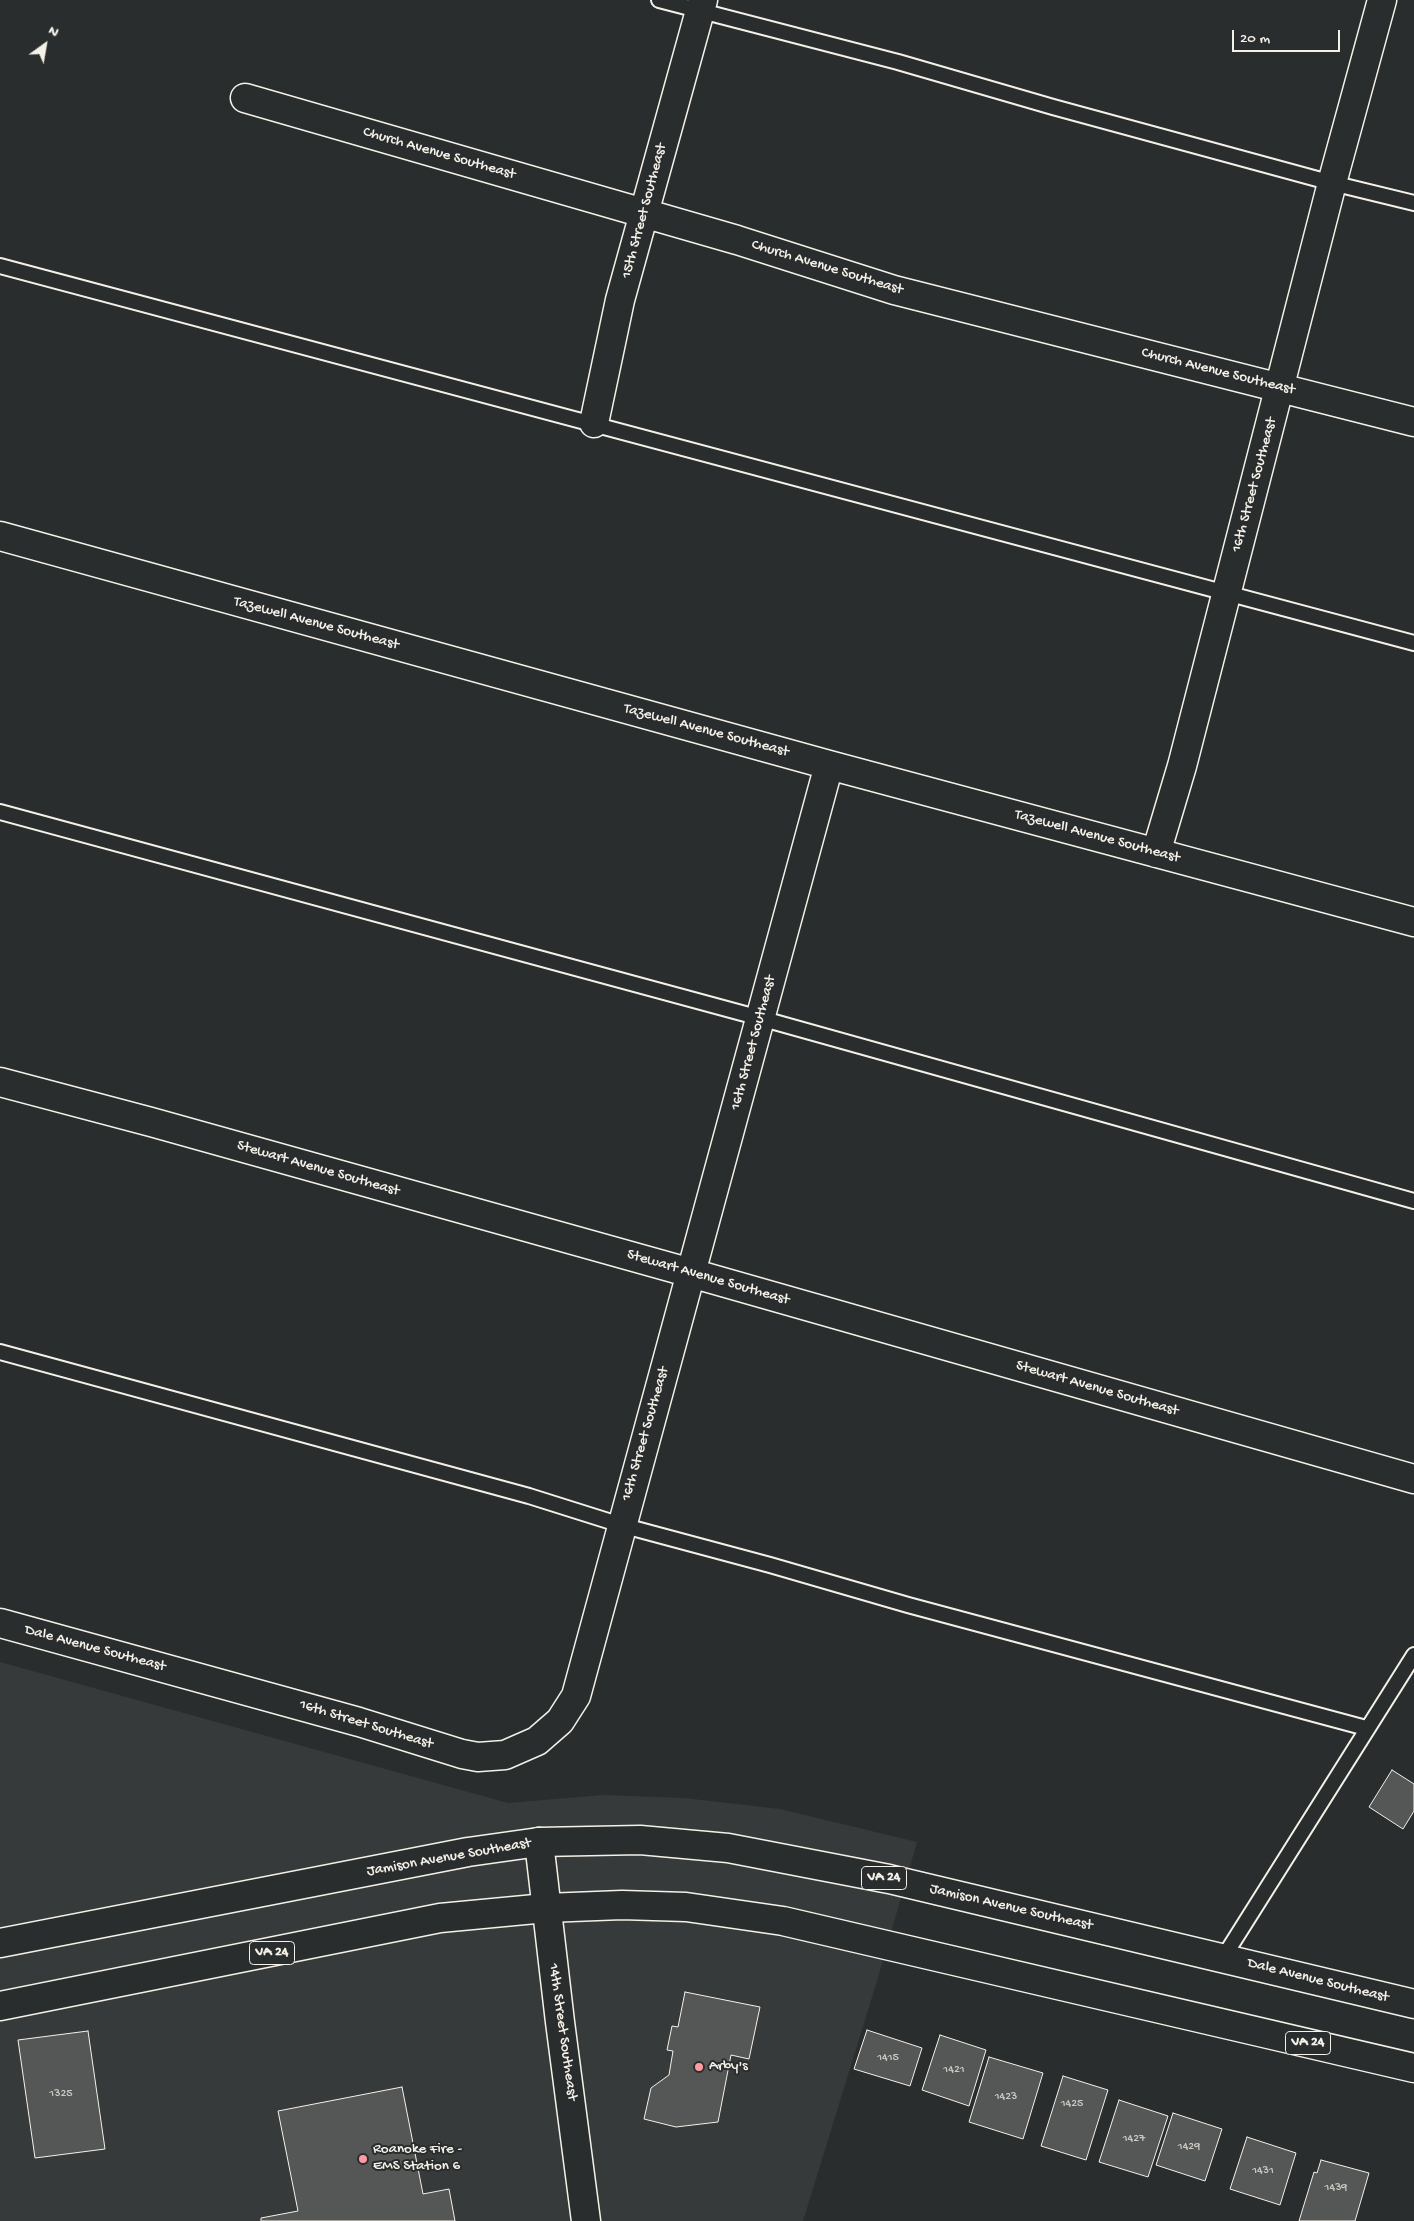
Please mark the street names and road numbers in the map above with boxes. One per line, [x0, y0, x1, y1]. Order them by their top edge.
street label: Church Avenue Southeast [361, 124, 517, 184]
street label: 15th Street Southeast [618, 142, 672, 280]
street label: Church Avenue Southeast [749, 236, 905, 300]
street label: Church Avenue Southeast [1139, 344, 1297, 400]
street label: 16th Street Southeast [1228, 416, 1282, 554]
street label: Tazewell Avenue Southeast [231, 593, 401, 655]
street label: Tazewell Avenue Southeast [621, 700, 791, 762]
street label: Tazewell Avenue Southeast [1012, 806, 1182, 868]
street label: 16th Street Southeast [727, 974, 781, 1112]
street label: Stewart Avenue Southeast [235, 1137, 401, 1201]
street label: Stewart Avenue Southeast [625, 1246, 791, 1310]
street label: Stewart Avenue Southeast [1014, 1357, 1180, 1421]
street label: 16th Street Southeast [618, 1365, 674, 1503]
street label: Dale Avenue Southeast [23, 1622, 167, 1676]
street label: 16th Street Southeast [297, 1696, 435, 1754]
street label: Jamison Avenue Southeast [365, 1835, 533, 1881]
road number: VA 24 [862, 1866, 906, 1890]
street label: Jamison Avenue Southeast [928, 1881, 1094, 1935]
road number: VA 24 [250, 1942, 294, 1965]
street label: Dale Avenue Southeast [1245, 1955, 1391, 2007]
street label: 14th Street Southeast [543, 1962, 581, 2102]
road number: VA 24 [1286, 2032, 1330, 2054]

